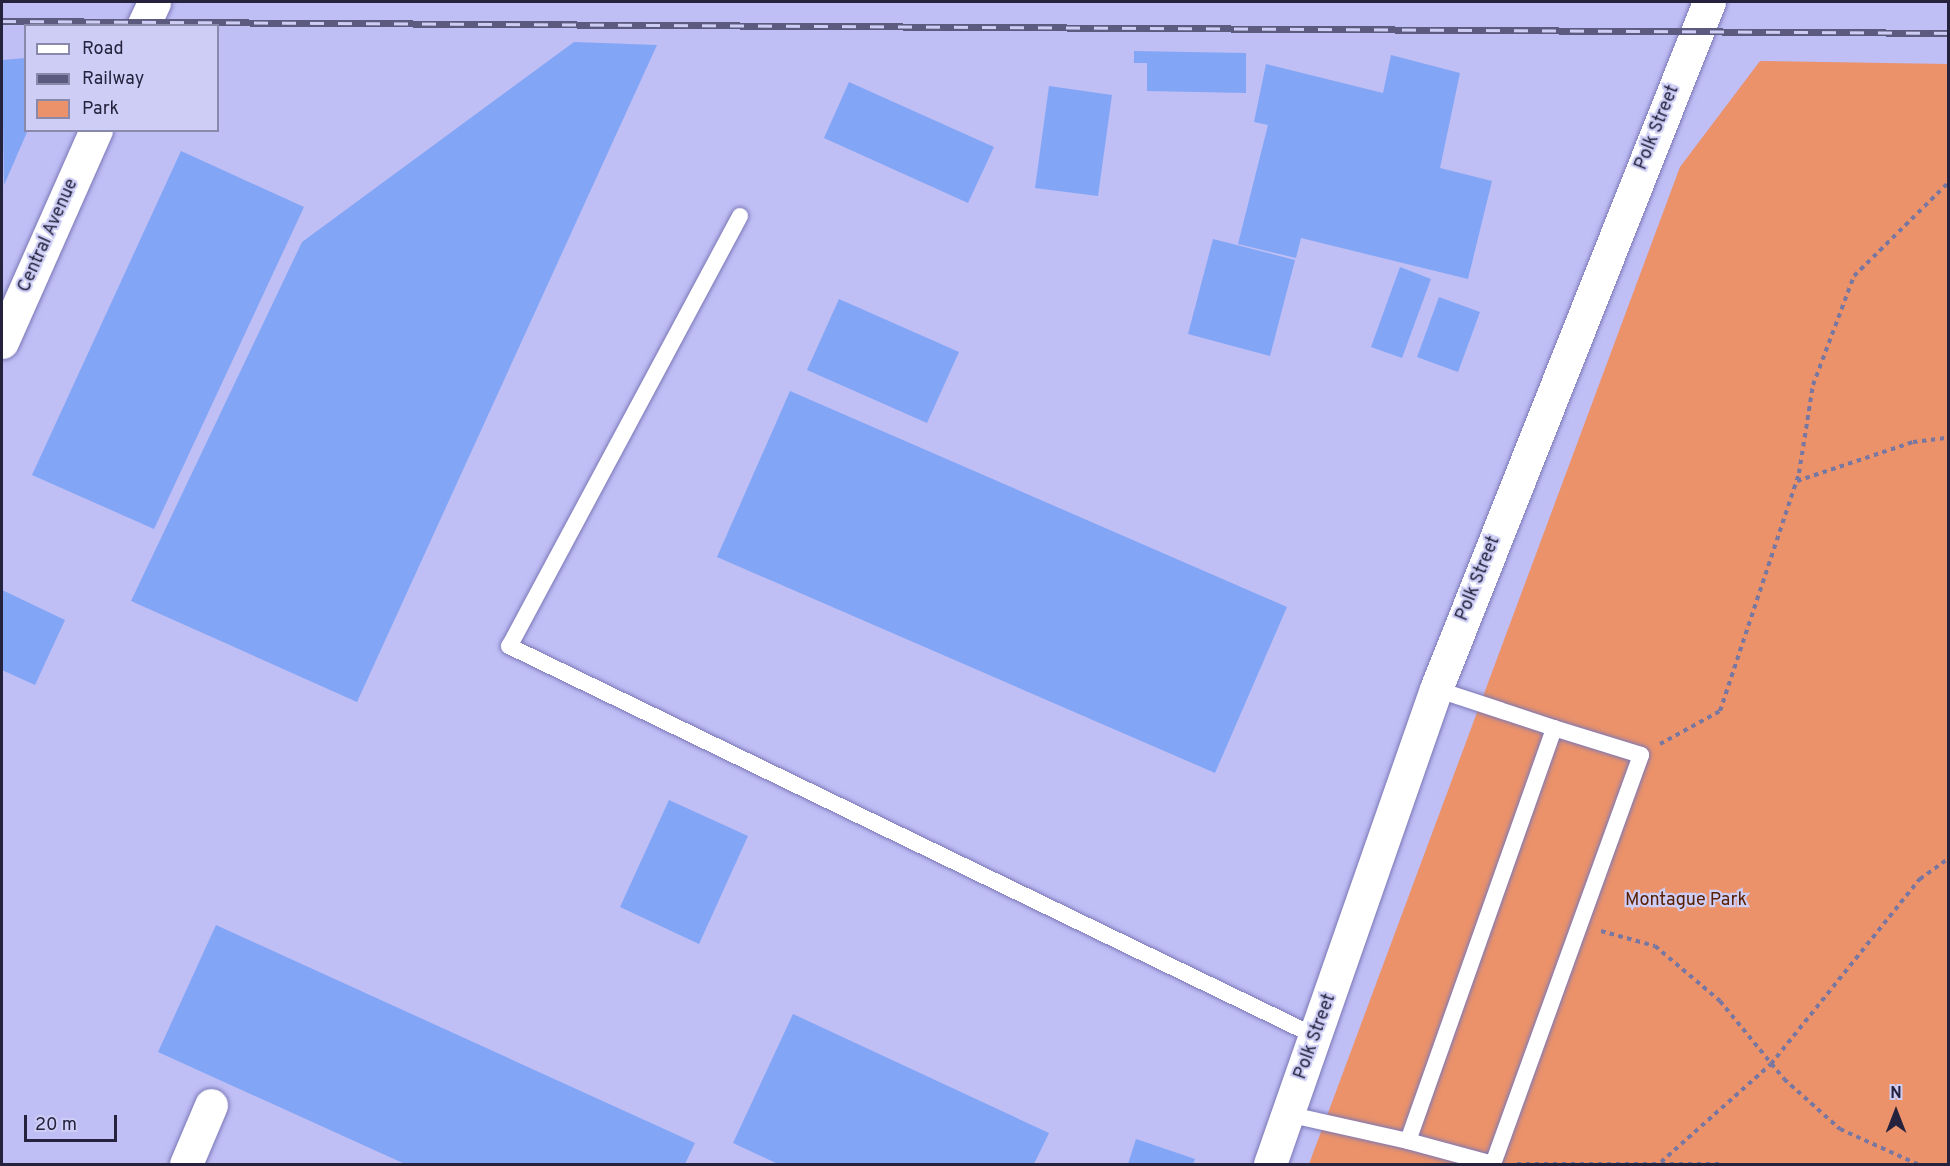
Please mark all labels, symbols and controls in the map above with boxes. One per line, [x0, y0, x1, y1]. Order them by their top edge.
legend [24, 24, 219, 132]
text: Road [82, 38, 124, 61]
text: Railway [82, 68, 144, 91]
street label: Polk Street [1631, 82, 1685, 174]
text: Park [82, 98, 119, 121]
street label: Central Avenue [14, 176, 84, 296]
street label: Polk Street [1452, 533, 1506, 625]
park label: Montague Park [1625, 890, 1747, 912]
street label: Polk Street [1291, 991, 1341, 1083]
north arrow [1866, 1082, 1926, 1142]
text: N [1890, 1084, 1902, 1104]
scale bar [27, 1103, 120, 1141]
text: 20 m [35, 1114, 77, 1137]

